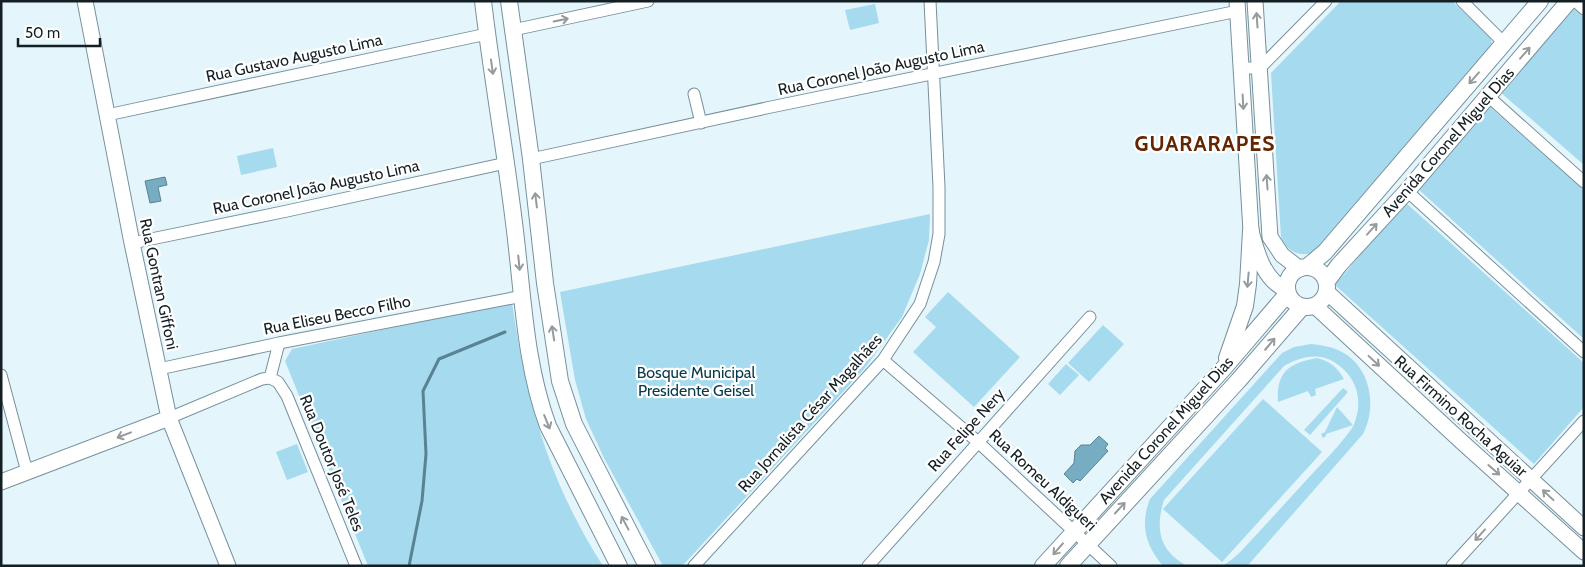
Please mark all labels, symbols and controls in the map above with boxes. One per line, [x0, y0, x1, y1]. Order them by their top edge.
one-way arrow [1252, 12, 1261, 28]
scale bar [18, 15, 100, 47]
one-way arrow [552, 15, 568, 24]
text: 50 m [25, 24, 60, 42]
street label: Rua Gustavo Augusto Lima [204, 30, 384, 86]
street label: Rua Coronel João Augusto Lima [776, 37, 986, 99]
one-way arrow [1519, 47, 1530, 60]
one-way arrow [487, 59, 497, 75]
street label: Avenida Coronel Miguel Dias [1378, 63, 1518, 221]
one-way arrow [1468, 71, 1480, 84]
one-way arrow [1239, 94, 1248, 110]
district label: GUARARAPES [1135, 131, 1275, 156]
street label: Rua Coronel João Augusto Lima [211, 156, 421, 218]
one-way arrow [1263, 174, 1272, 190]
one-way arrow [531, 192, 541, 208]
street label: Rua Gontran Giffoni [136, 217, 182, 351]
one-way arrow [1366, 222, 1378, 235]
one-way arrow [514, 254, 524, 270]
one-way arrow [1244, 272, 1253, 288]
street label: Rua Eliseu Becco Filho [262, 291, 412, 339]
one-way arrow [548, 325, 558, 341]
street label: Rua Jornalista César Magalhães [734, 330, 886, 496]
one-way arrow [1264, 338, 1276, 351]
street label: Rua Firmino Rocha Aguiar [1391, 351, 1532, 481]
street label: Avenida Coronel Miguel Dias [1095, 352, 1237, 508]
one-way arrow [1368, 355, 1381, 367]
park label: Bosque Municipal Presidente Geisel [637, 363, 756, 400]
street label: Rua Felipe Nery [924, 385, 1008, 475]
street label: Rua Doutor José Teles [296, 392, 368, 534]
one-way arrow [542, 414, 552, 429]
street label: Rua Romeu Aldigueri [985, 425, 1101, 535]
one-way arrow [116, 431, 132, 440]
one-way arrow [1488, 465, 1501, 476]
one-way arrow [1541, 489, 1554, 501]
one-way arrow [1115, 502, 1126, 515]
one-way arrow [620, 515, 630, 530]
one-way arrow [1474, 528, 1486, 541]
one-way arrow [1052, 542, 1064, 555]

